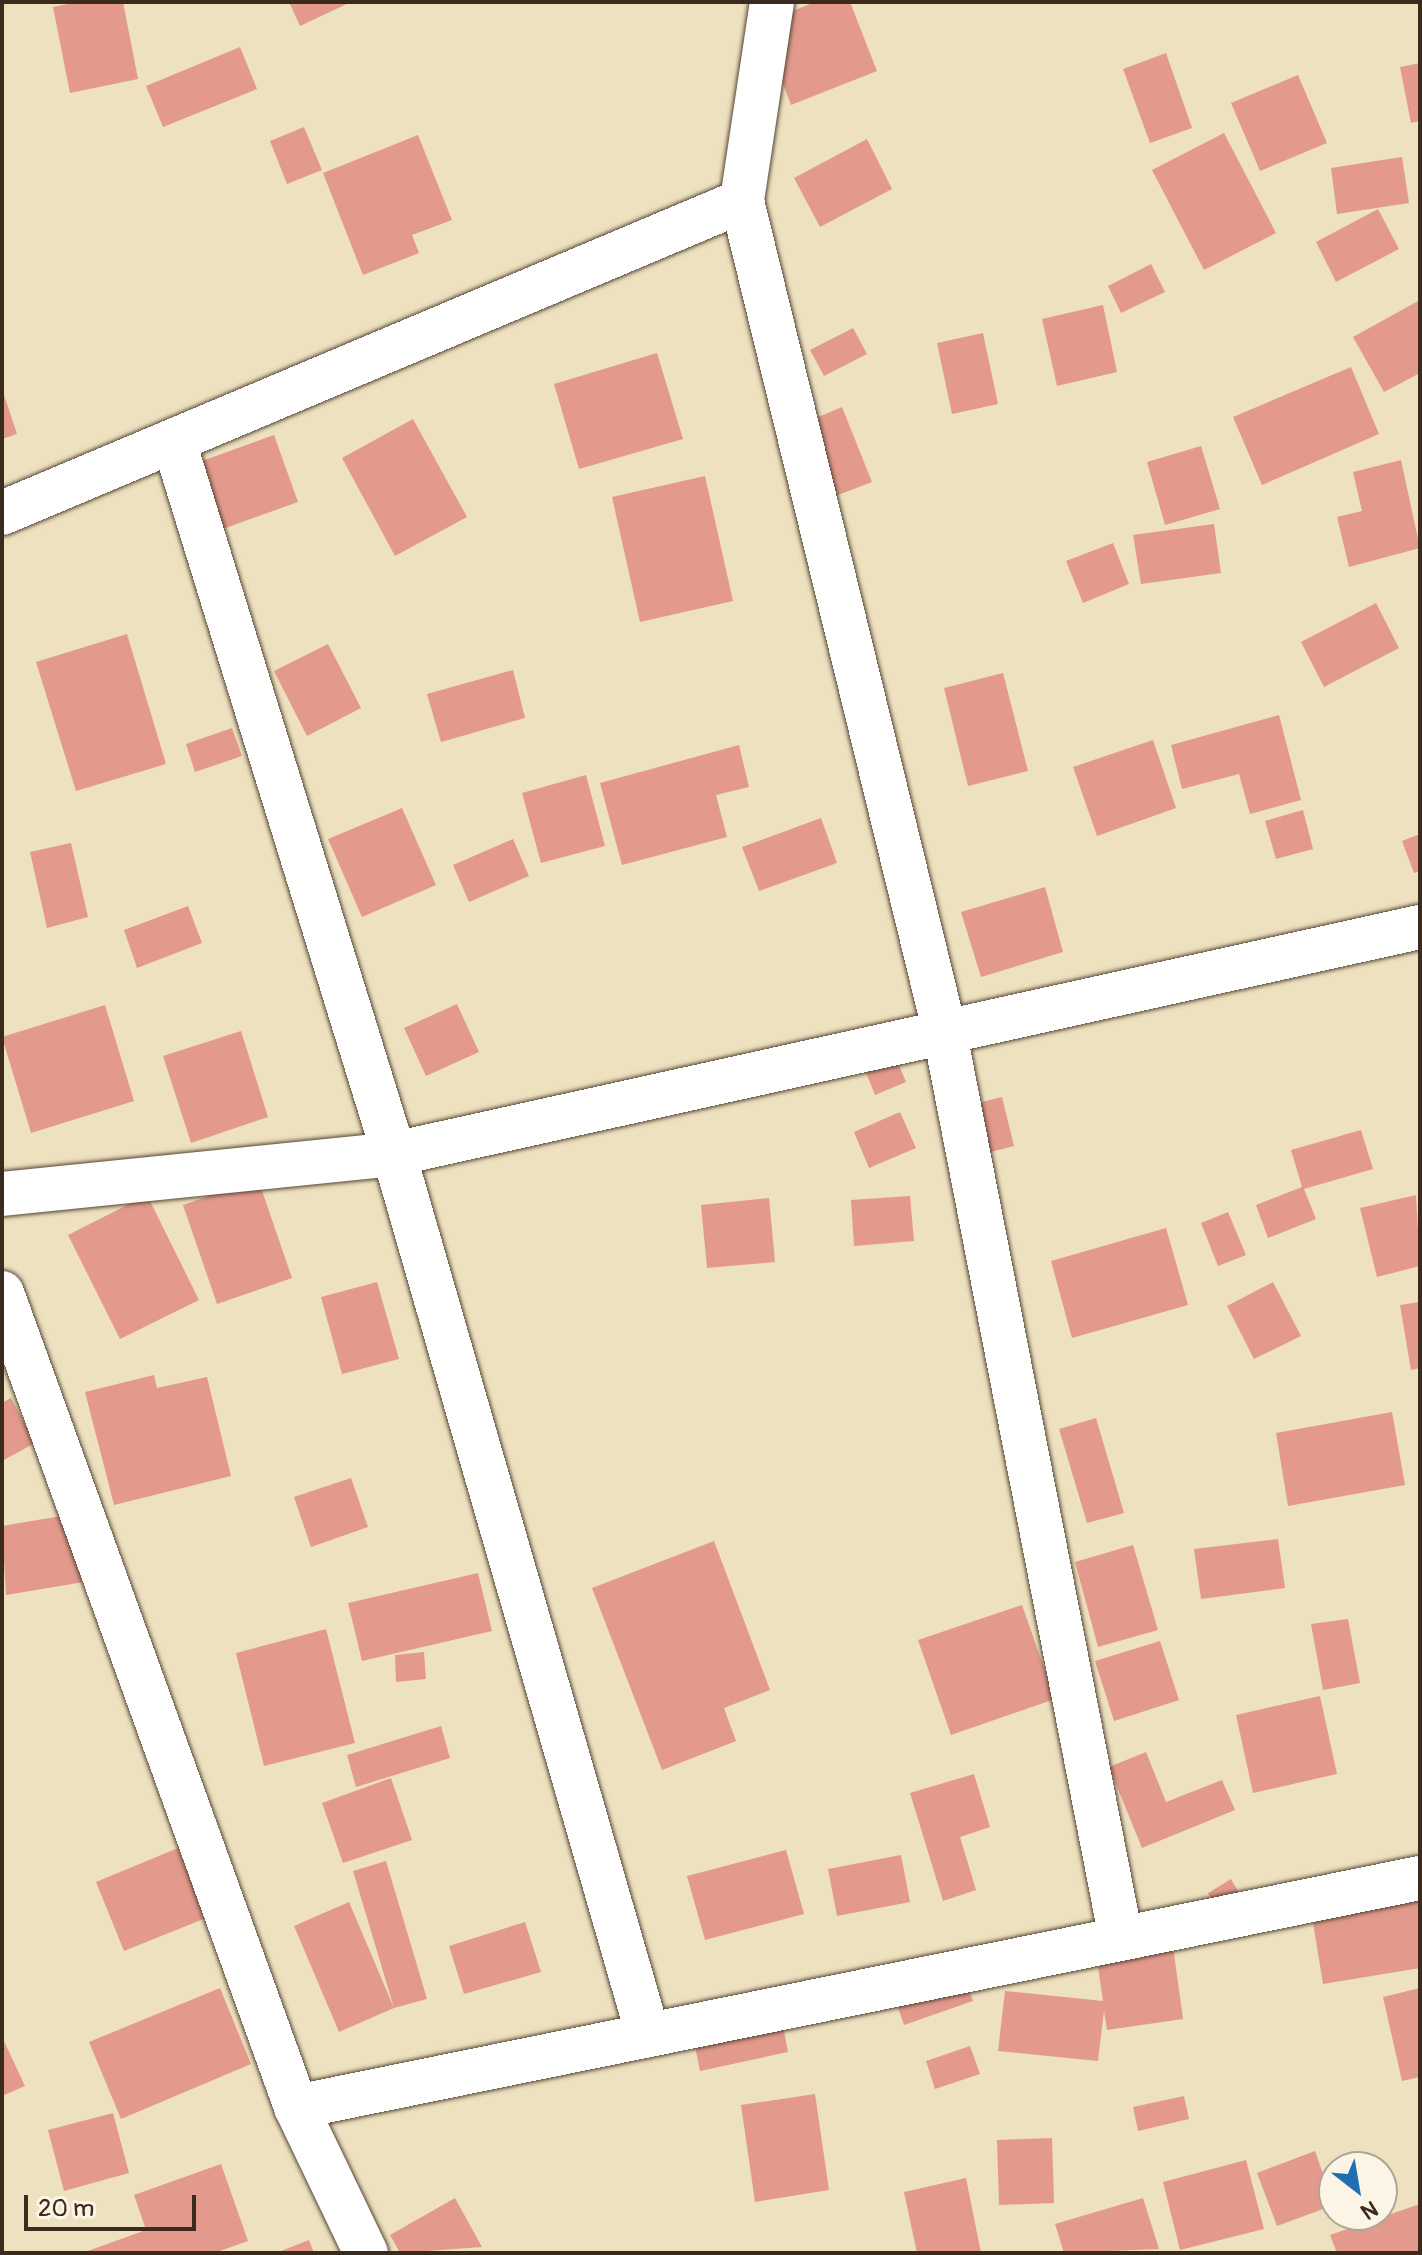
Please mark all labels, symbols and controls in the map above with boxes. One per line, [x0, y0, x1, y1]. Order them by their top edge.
north arrow [1318, 2151, 1398, 2231]
scale bar [28, 2179, 200, 2229]
text: 20 m [38, 2194, 94, 2223]
text: N [1356, 2194, 1383, 2226]

